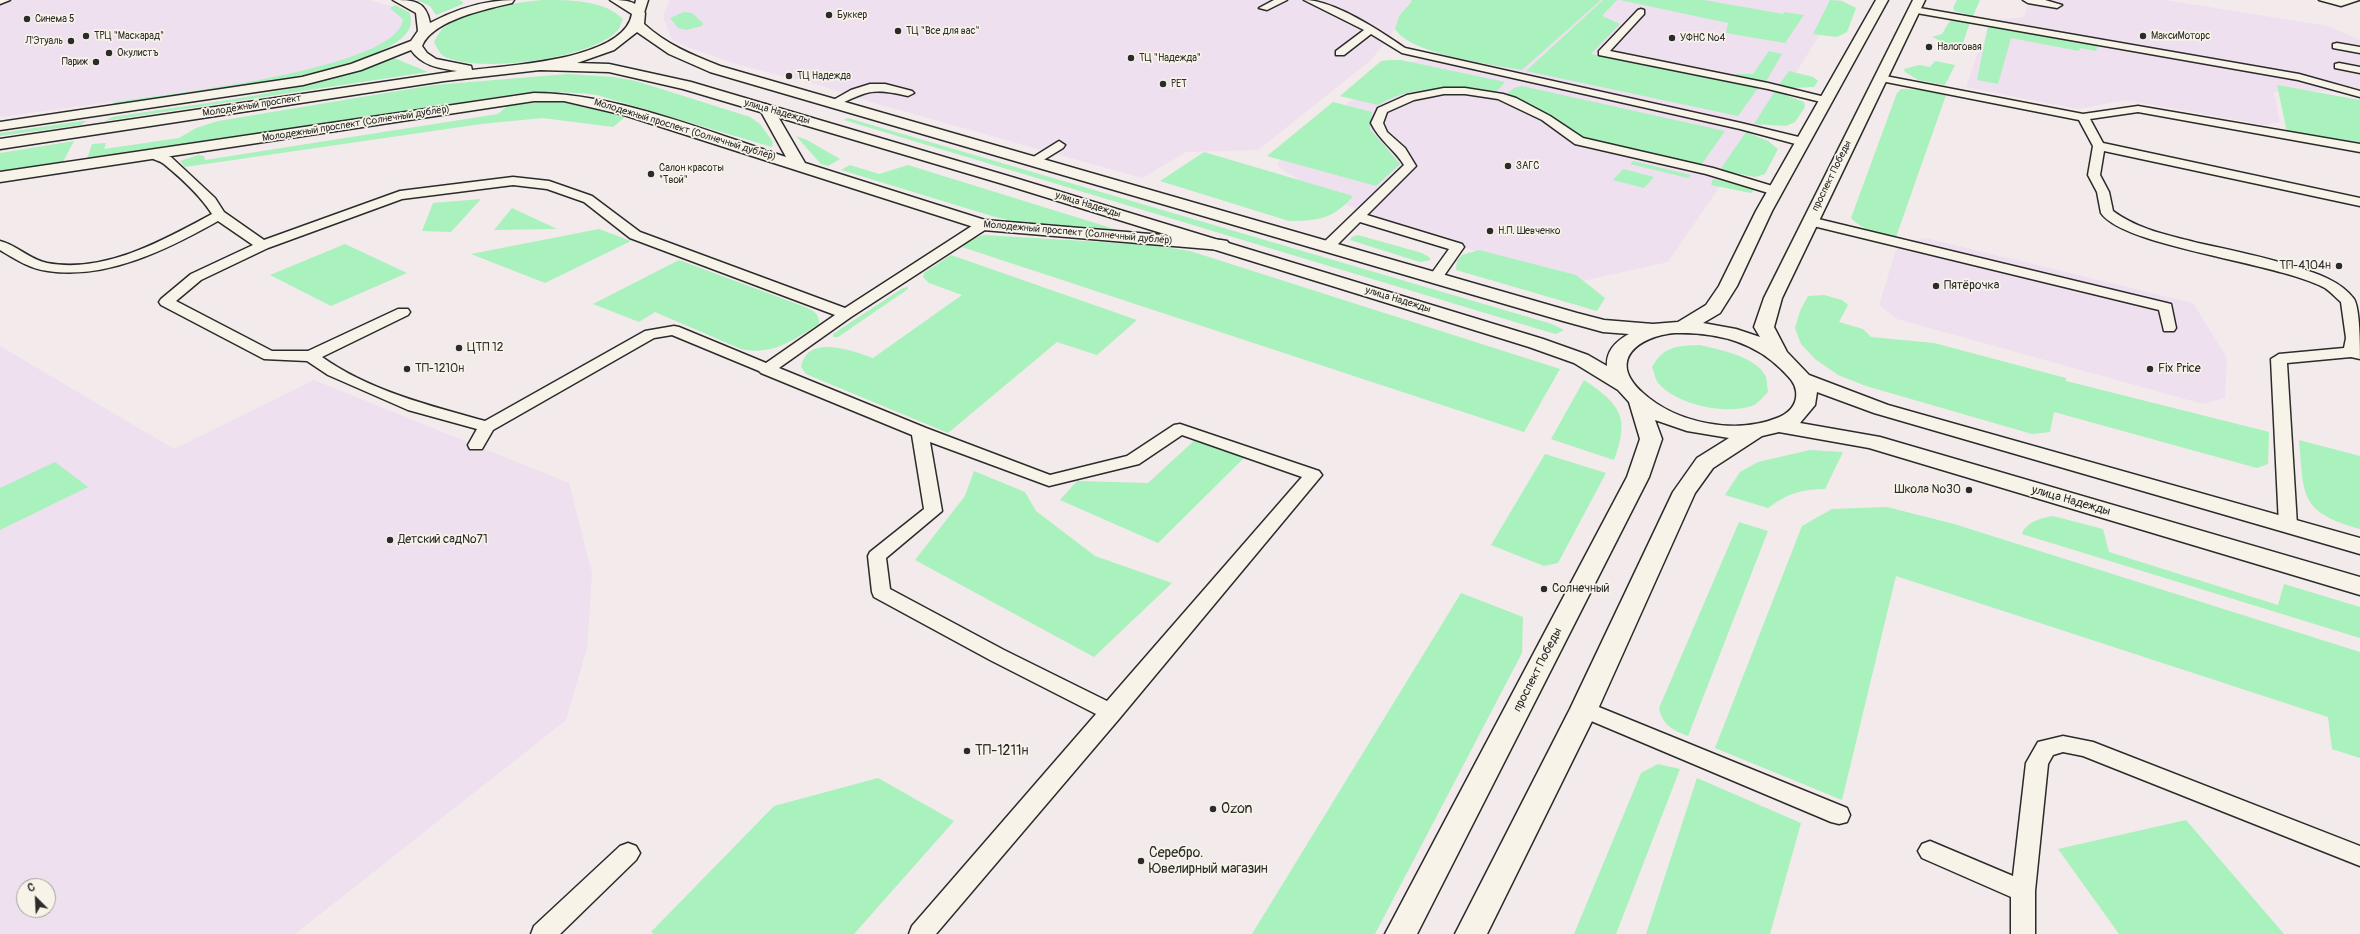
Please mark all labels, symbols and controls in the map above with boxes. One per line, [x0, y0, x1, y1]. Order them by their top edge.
place label: Буккер [837, 9, 867, 21]
marker: Буккер [824, 10, 834, 20]
place label: Синема 5 [35, 13, 74, 25]
marker: Синема 5 [22, 14, 32, 24]
place label: ТЦ "Все для вас" [906, 25, 980, 37]
marker: ТЦ "Все для вас" [893, 26, 903, 36]
place label: ТРЦ "Маскарад" [94, 30, 164, 42]
place label: МаксиМоторс [2151, 30, 2210, 42]
marker: ТРЦ "Маскарад" [81, 31, 91, 41]
marker: МаксиМоторс [2138, 31, 2148, 41]
place label: УФНС №4 [1680, 32, 1725, 44]
marker: УФНС №4 [1667, 33, 1677, 43]
place label: Л'Этуаль [25, 35, 63, 47]
marker: Л'Этуаль [66, 36, 76, 46]
place label: Налоговая [1937, 41, 1982, 53]
marker: Налоговая [1924, 42, 1934, 52]
place label: Окулистъ [117, 47, 159, 59]
marker: Окулистъ [104, 48, 114, 58]
place label: ТЦ "Надежда" [1139, 52, 1201, 64]
marker: ТЦ "Надежда" [1126, 53, 1136, 63]
place label: Париж [62, 56, 88, 68]
marker: Париж [91, 57, 101, 67]
place label: ТЦ Надежда [797, 70, 851, 82]
marker: ТЦ Надежда [784, 71, 794, 81]
place label: РЕТ [1171, 78, 1187, 90]
marker: РЕТ [1158, 79, 1168, 89]
street label: Молодёжный проспект [202, 92, 302, 120]
street label: Молодежный проспект (Солнечный дублёр) [592, 97, 778, 163]
street label: улица Надежды [743, 97, 811, 127]
street label: Молодежный проспект (Солнечный дублёр) [261, 103, 451, 145]
street label: проспект Победы [1810, 139, 1854, 213]
place label: ЗАГС [1516, 160, 1539, 172]
marker: ЗАГС [1503, 161, 1513, 171]
place label: Салон красоты "Твой" [659, 162, 724, 186]
marker: Салон красоты "Твой" [646, 169, 656, 179]
street label: улица Надежды [1054, 189, 1122, 221]
street label: Молодежный проспект (Солнечный дублёр) [983, 219, 1173, 247]
place label: Н.П. Шевченко [1498, 225, 1560, 237]
marker: Н.П. Шевченко [1485, 226, 1495, 236]
place label: ТП-4104н [2279, 259, 2331, 273]
marker: ТП-4104н [2334, 261, 2344, 271]
place label: Пятёрочка [1944, 279, 1999, 293]
marker: Пятёрочка [1931, 281, 1941, 291]
street label: улица Надежды [1364, 284, 1432, 316]
place label: ЦТП 12 [467, 341, 503, 355]
marker: ЦТП 12 [454, 343, 464, 353]
place label: ТП-1210н [415, 362, 464, 376]
place label: Fix Price [2158, 362, 2201, 376]
marker: ТП-1210н [402, 364, 412, 374]
marker: Fix Price [2145, 364, 2155, 374]
place label: Школа №30 [1895, 483, 1961, 497]
street label: улица Надежды [2030, 483, 2112, 519]
marker: Школа №30 [1964, 485, 1974, 495]
place label: Детский сад№71 [398, 533, 488, 547]
marker: Детский сад№71 [385, 535, 395, 545]
place label: Солнечный [1552, 582, 1610, 596]
marker: Солнечный [1539, 584, 1549, 594]
street label: проспект Победы [1511, 626, 1565, 714]
place label: ТП-1211н [975, 743, 1028, 759]
marker: ТП-1211н [962, 746, 972, 756]
place label: Ozon [1221, 801, 1252, 817]
marker: Ozon [1208, 804, 1218, 814]
place label: Серебро. Ювелирный магазин [1149, 845, 1268, 878]
marker: Серебро. Ювелирный магазин [1136, 856, 1146, 866]
north arrow [16, 878, 56, 918]
text: С [26, 880, 37, 895]

